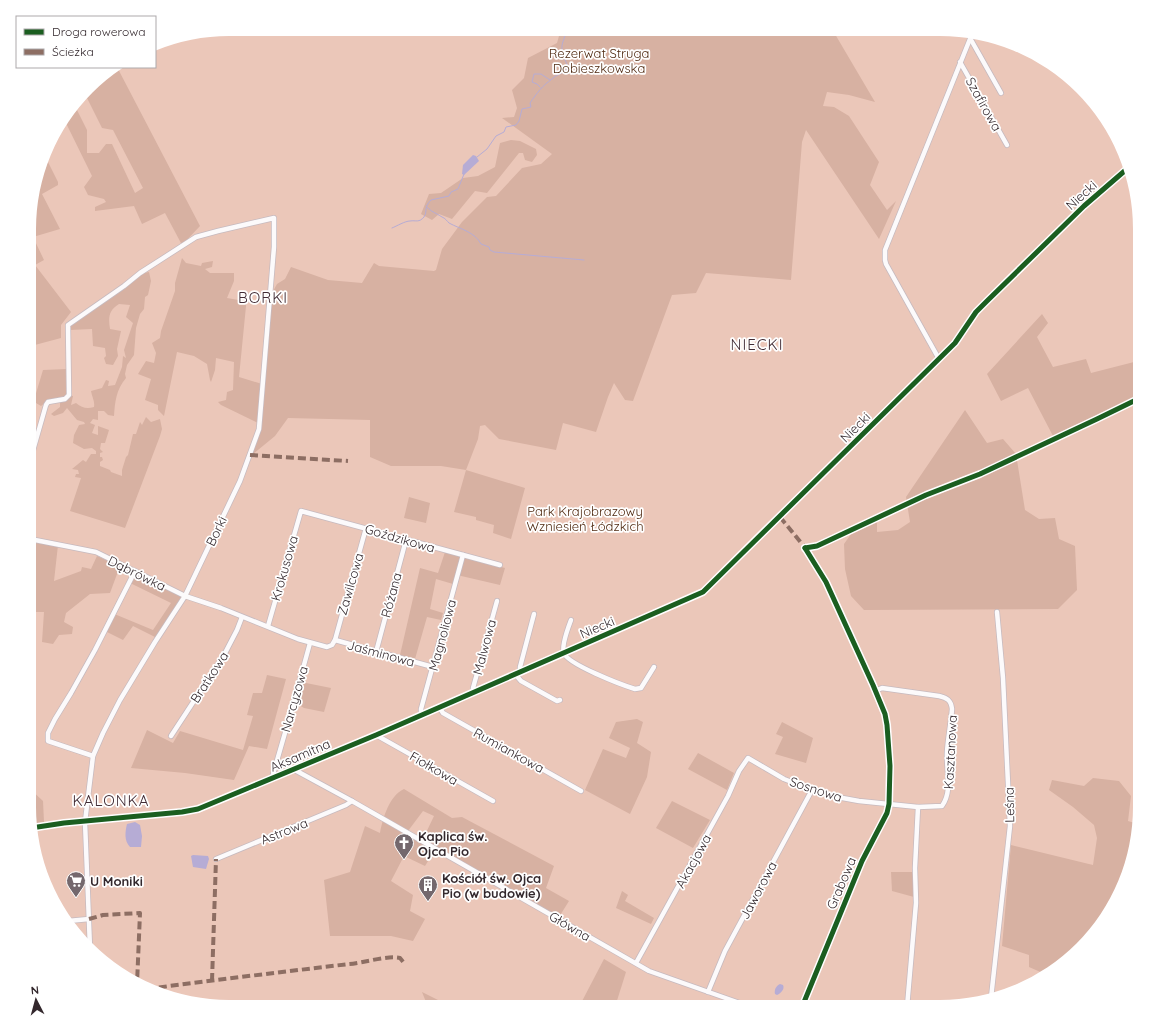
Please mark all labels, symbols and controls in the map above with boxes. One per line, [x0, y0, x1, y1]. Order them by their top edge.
legend [16, 16, 156, 68]
text: Droga rowerowa [52, 24, 146, 39]
text: Ścieżka [52, 44, 94, 59]
park label: Rezerwat Struga Dobieszkowska [549, 45, 649, 76]
street label: Szafirowa [963, 74, 1005, 134]
street label: Niecki [1062, 177, 1100, 213]
district label: BORKI [238, 288, 288, 307]
district label: NIECKI [731, 335, 783, 354]
street label: Niecki [837, 409, 873, 445]
park label: Park Krajobrazowy Wzniesień Łódzkich [526, 503, 644, 534]
street label: Borki [202, 514, 230, 548]
street label: Goździkowa [363, 520, 437, 556]
street label: Krokusowa [267, 534, 301, 602]
street label: Zawilcowa [334, 551, 366, 617]
street label: Dąbrówka [105, 552, 169, 594]
street label: Różana [377, 571, 405, 619]
street label: Magnoliowa [425, 597, 459, 673]
street label: Niecki [577, 613, 617, 641]
street label: Malwowa [469, 618, 499, 676]
street label: Jaśminowa [346, 636, 416, 670]
street label: Bratkowa [187, 648, 231, 706]
street label: Narcyzowa [277, 664, 311, 734]
street label: Kasztanowa [940, 714, 960, 790]
street label: Rumiankowa [471, 724, 547, 776]
street label: Aksamitna [267, 735, 333, 775]
street label: Fiołkowa [407, 748, 461, 788]
street label: Sosnowa [788, 773, 844, 805]
street label: Leśna [1001, 787, 1017, 823]
district label: KALONKA [73, 791, 149, 810]
street label: Astrowa [258, 814, 310, 848]
place label: Kaplica św. Ojca Pio [418, 828, 487, 859]
street label: Akacjowa [672, 831, 714, 891]
church icon: Kaplica św. Ojca Pio [393, 832, 415, 860]
street label: Grabowa [823, 854, 859, 912]
street label: Jaworowa [736, 858, 780, 922]
supermarket icon: U Moniki [65, 870, 87, 898]
place label: Kościół św. Ojca Pio (w budowie) [442, 870, 541, 901]
place label: U Moniki [90, 873, 143, 889]
building icon: Kościół św. Ojca Pio (w budowie) [417, 874, 439, 902]
street label: Główna [546, 908, 594, 944]
north arrow [16, 980, 56, 1020]
text: N [30, 983, 40, 997]

